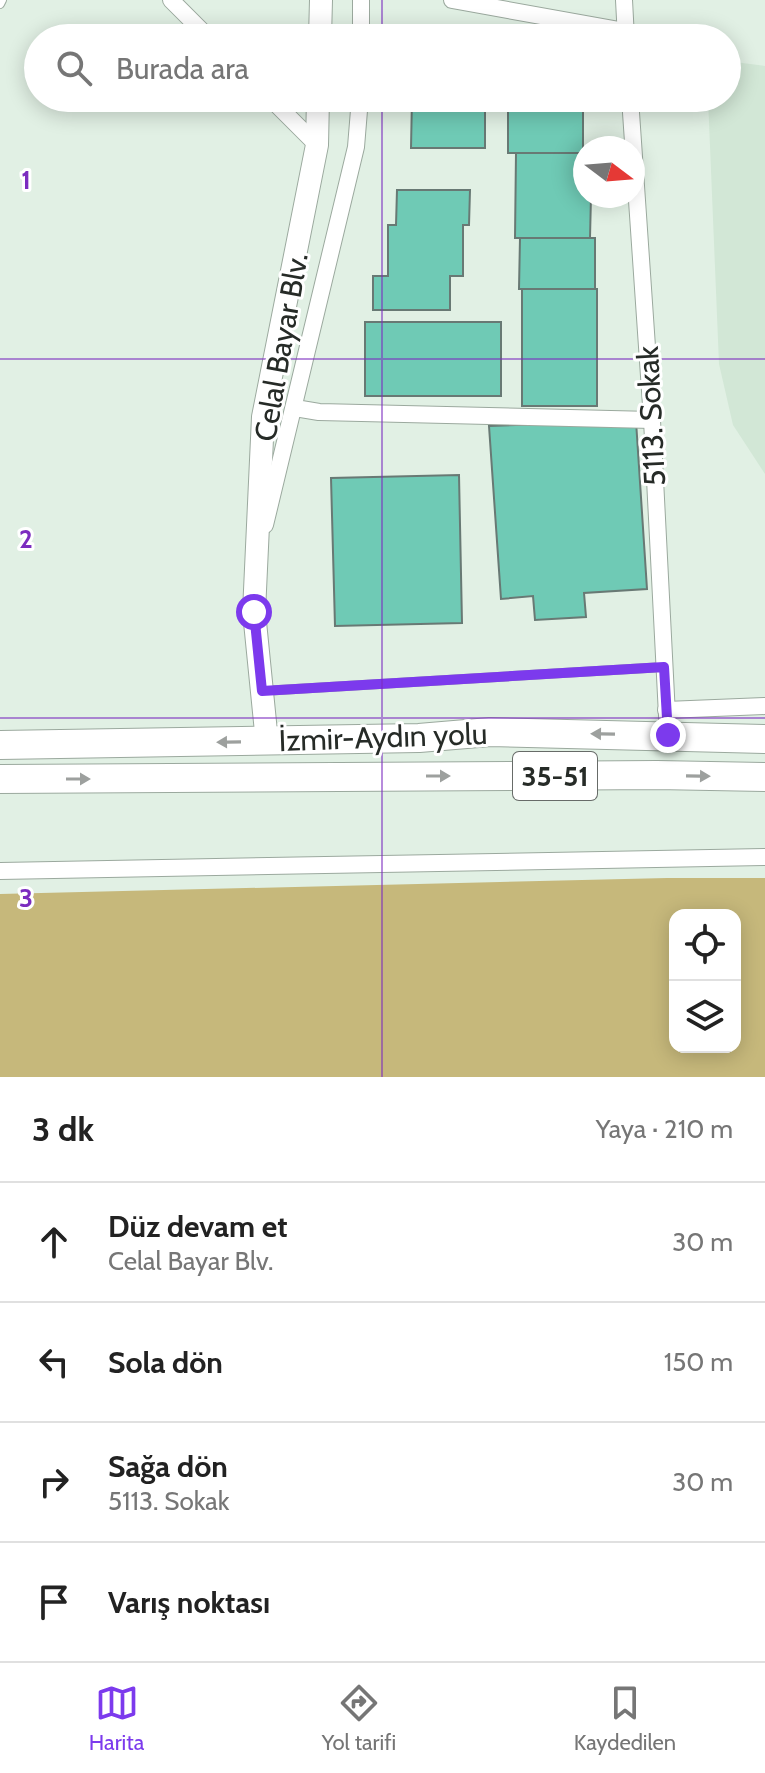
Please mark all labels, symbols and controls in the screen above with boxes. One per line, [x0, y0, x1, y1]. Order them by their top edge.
search box [24, 24, 741, 112]
icon: search [52, 46, 96, 90]
text: Burada ara [116, 50, 249, 87]
north arrow [573, 136, 645, 208]
text: 1 [21, 164, 31, 196]
street label: Celal Bayar Blv. [246, 250, 316, 444]
street label: 5113. Sokak [629, 344, 673, 487]
text: 2 [19, 523, 33, 555]
route start [236, 594, 272, 630]
street label: İzmir-Aydın yolu [278, 715, 488, 759]
route end [650, 717, 686, 753]
one-way arrow [590, 728, 615, 740]
one-way arrow [216, 736, 241, 748]
road number: 35-51 [513, 752, 597, 800]
one-way arrow [686, 769, 711, 782]
one-way arrow [426, 770, 451, 783]
one-way arrow [66, 773, 91, 785]
text: 3 [19, 882, 33, 914]
map controls [669, 909, 741, 1053]
button: locate [669, 909, 741, 981]
button: layers [669, 981, 741, 1053]
text: 3 dk [32, 1108, 94, 1150]
text: Yaya · 210 m [596, 1113, 733, 1145]
text: Düz devam et [108, 1208, 288, 1245]
icon: ahead [32, 1220, 76, 1264]
text: 30 m [672, 1226, 733, 1258]
text: Celal Bayar Blv. [108, 1245, 273, 1277]
icon: left [32, 1340, 76, 1384]
text: Sola dön [108, 1344, 223, 1381]
text: 150 m [664, 1346, 733, 1378]
text: Sağa dön [108, 1448, 228, 1485]
icon: right [32, 1460, 76, 1504]
text: 30 m [672, 1466, 733, 1498]
text: 5113. Sokak [108, 1485, 229, 1517]
icon: arrive [32, 1580, 76, 1624]
text: Varış noktası [108, 1584, 270, 1621]
tab: Harita [89, 1681, 144, 1756]
tab: Yol tarifi [322, 1681, 396, 1756]
tab: Kaydedilen [574, 1681, 676, 1756]

